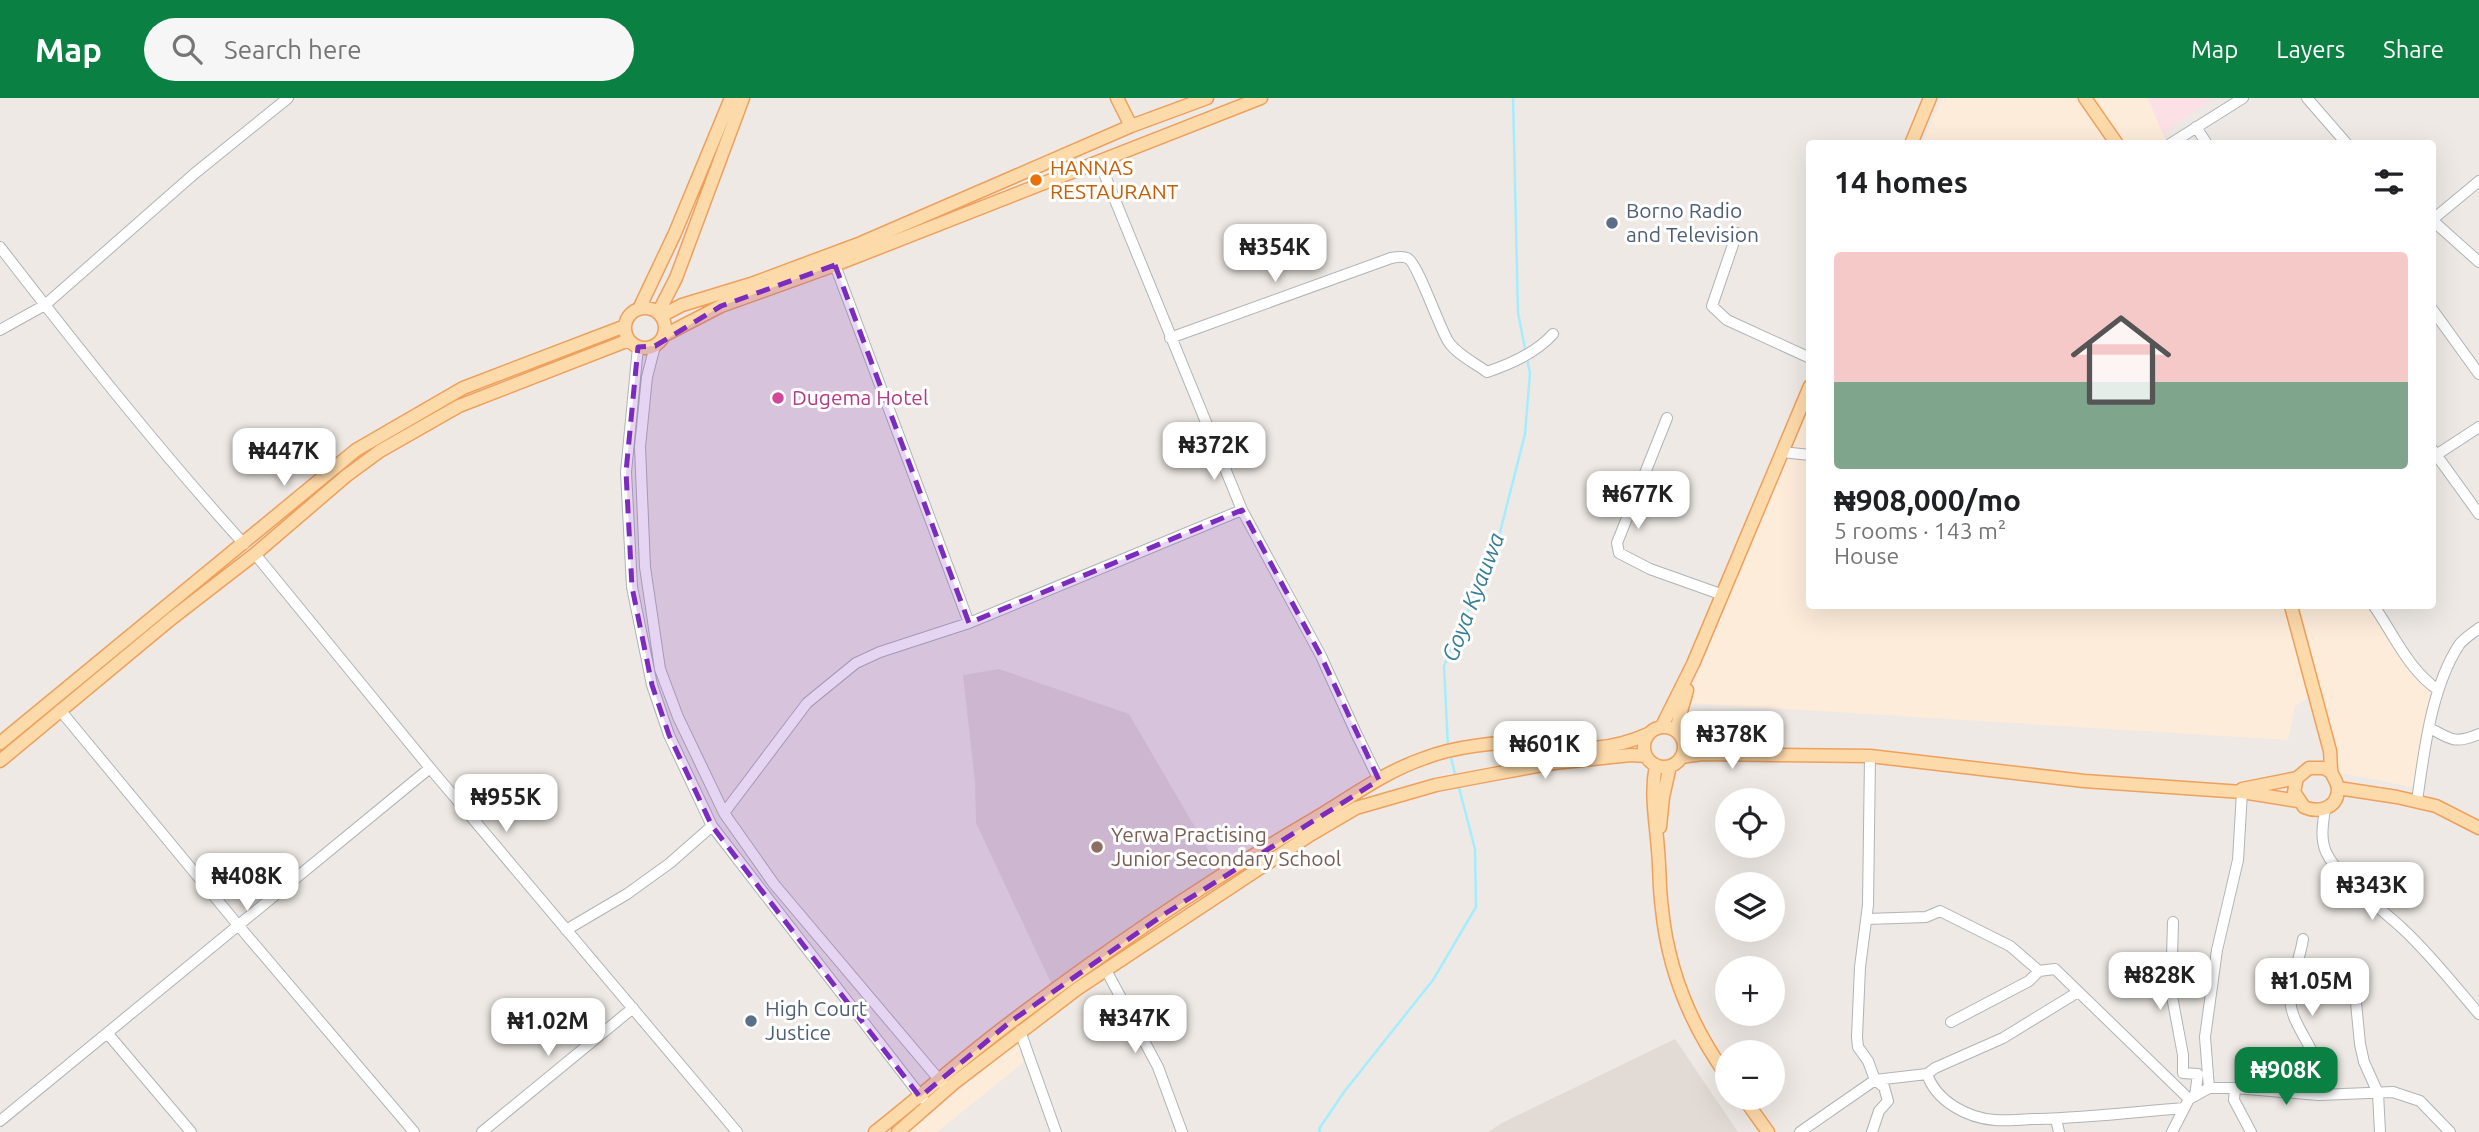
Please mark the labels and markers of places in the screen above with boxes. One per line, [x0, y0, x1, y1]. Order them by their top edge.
place label: HANNAS RESTAURANT [1050, 155, 1179, 203]
marker: HANNAS RESTAURANT [1028, 172, 1044, 188]
place label: Borno Radio and Television [1626, 198, 1759, 246]
marker: Borno Radio and Television [1604, 215, 1620, 231]
pin: ₦354K [1226, 225, 1324, 284]
place label: Dugema Hotel [792, 385, 928, 409]
marker: Dugema Hotel [770, 390, 786, 406]
pin: ₦372K [1165, 422, 1263, 482]
pin: ₦447K [235, 428, 333, 488]
pin: ₦677K [1589, 472, 1687, 531]
pin: ₦378K [1683, 712, 1781, 771]
pin: ₦601K [1496, 722, 1594, 781]
pin: ₦955K [457, 774, 555, 834]
place label: Yerwa Practising Junior Secondary School [1111, 822, 1341, 870]
marker: Yerwa Practising Junior Secondary School [1089, 839, 1105, 855]
pin: ₦408K [198, 854, 296, 913]
pin: ₦343K [2323, 862, 2421, 922]
pin: ₦828K [2111, 953, 2209, 1012]
pin: ₦1.05M [2255, 958, 2369, 1018]
place label: High Court Justice [765, 996, 867, 1044]
pin: ₦347K [1086, 996, 1184, 1055]
pin: ₦1.02M [491, 998, 605, 1058]
marker: High Court Justice [743, 1013, 759, 1029]
pin: ₦908K [2237, 1048, 2335, 1107]

